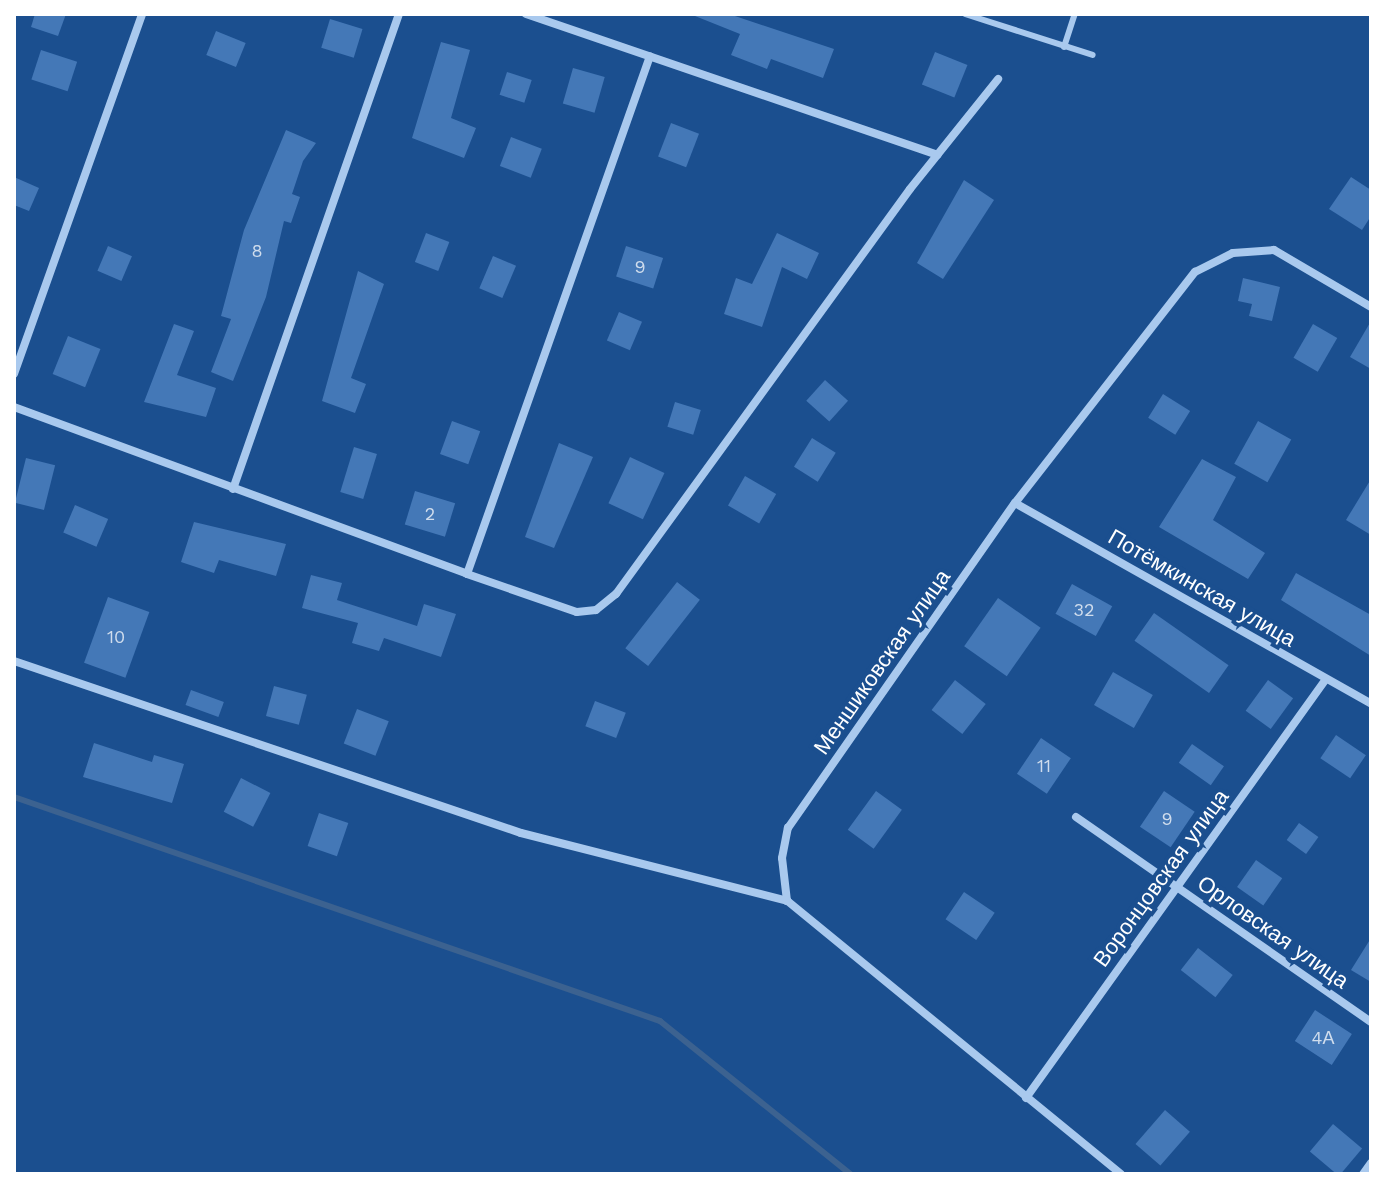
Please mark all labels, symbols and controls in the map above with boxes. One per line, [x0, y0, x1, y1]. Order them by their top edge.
house number: 8 [251, 240, 263, 262]
house number: 9 [634, 256, 646, 278]
house number: 2 [425, 503, 435, 525]
street label: Потёмкинская улица [1103, 523, 1301, 653]
street label: Меншиковская улица [808, 564, 956, 760]
house number: 32 [1074, 599, 1094, 621]
house number: 10 [107, 626, 125, 648]
house number: 11 [1037, 755, 1051, 777]
street label: Воронцовская улица [1088, 784, 1234, 972]
house number: 9 [1161, 808, 1173, 830]
street label: Орловская улица [1192, 870, 1354, 994]
house number: 4А [1311, 1027, 1335, 1049]

